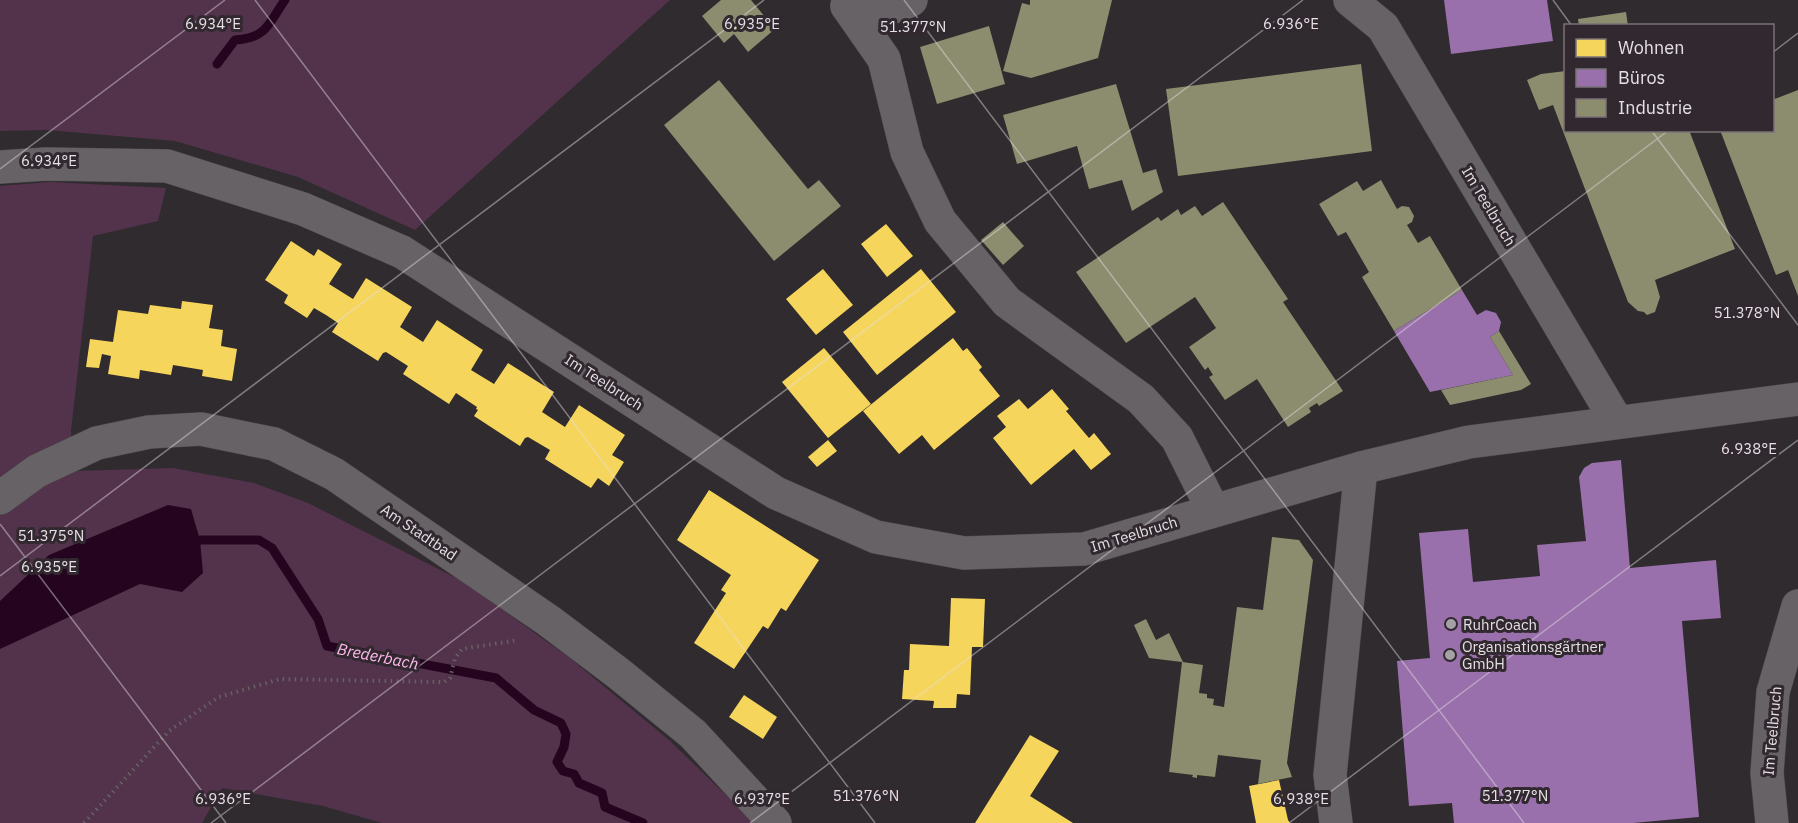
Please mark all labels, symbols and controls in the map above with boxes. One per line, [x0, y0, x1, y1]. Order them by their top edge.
text: 6.934°E [185, 14, 241, 33]
text: 6.935°E [724, 14, 780, 33]
text: 6.936°E [1263, 14, 1319, 33]
text: 51.377°N [880, 17, 946, 36]
legend [1564, 24, 1774, 132]
text: Wohnen [1618, 36, 1684, 59]
text: Büros [1618, 66, 1665, 89]
text: Industrie [1618, 96, 1692, 119]
text: 6.934°E [21, 151, 77, 170]
street label: Im Teelbruch [1458, 163, 1520, 249]
text: 51.378°N [1714, 303, 1780, 322]
street label: Im Teelbruch [561, 350, 647, 414]
text: 6.938°E [1721, 439, 1777, 458]
street label: Am Stadtbad [377, 500, 461, 564]
street label: Im Teelbruch [1088, 512, 1180, 556]
text: 51.375°N [18, 526, 84, 545]
text: 6.935°E [21, 557, 77, 576]
place label: RuhrCoach [1463, 615, 1537, 634]
marker: RuhrCoach [1444, 617, 1458, 631]
place label: Organisationsgärtner GmbH [1462, 637, 1604, 673]
water label: Brederbach [336, 638, 420, 674]
marker: Organisationsgärtner GmbH [1443, 648, 1457, 662]
street label: Im Teelbruch [1759, 686, 1785, 776]
text: 51.376°N [833, 786, 899, 805]
text: 51.377°N [1482, 786, 1548, 805]
text: 6.936°E [195, 789, 251, 808]
text: 6.937°E [734, 789, 790, 808]
text: 6.938°E [1273, 789, 1329, 808]

